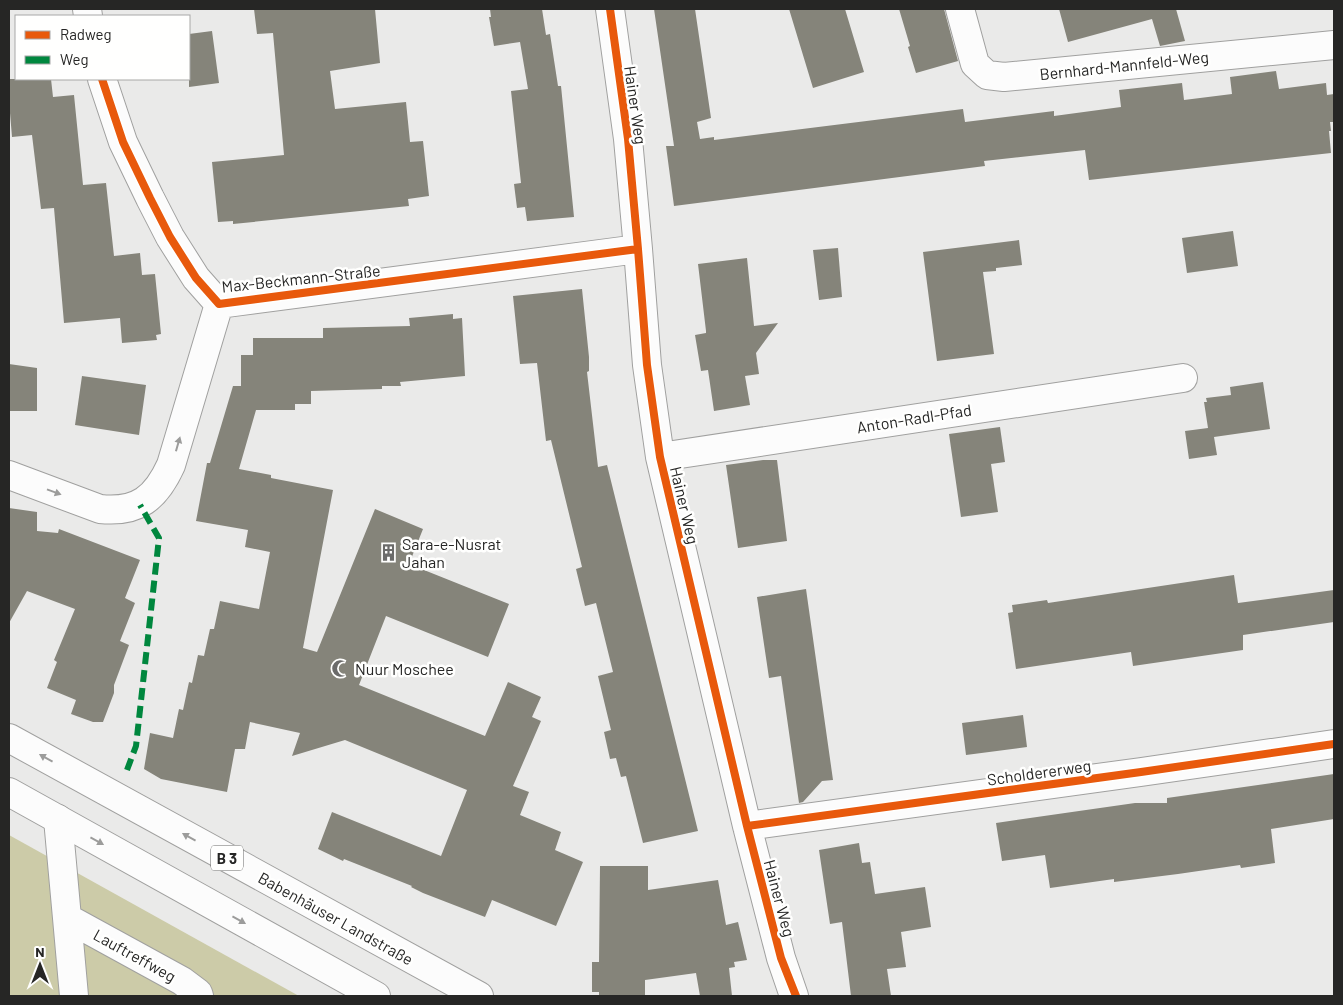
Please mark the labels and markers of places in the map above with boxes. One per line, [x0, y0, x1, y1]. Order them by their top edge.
place label: Sara-e-Nusrat Jahan [402, 534, 501, 571]
building icon: Sara-e-Nusrat Jahan [378, 542, 398, 562]
mosque icon: Nuur Moschee [331, 658, 351, 678]
place label: Nuur Moschee [355, 659, 454, 678]

